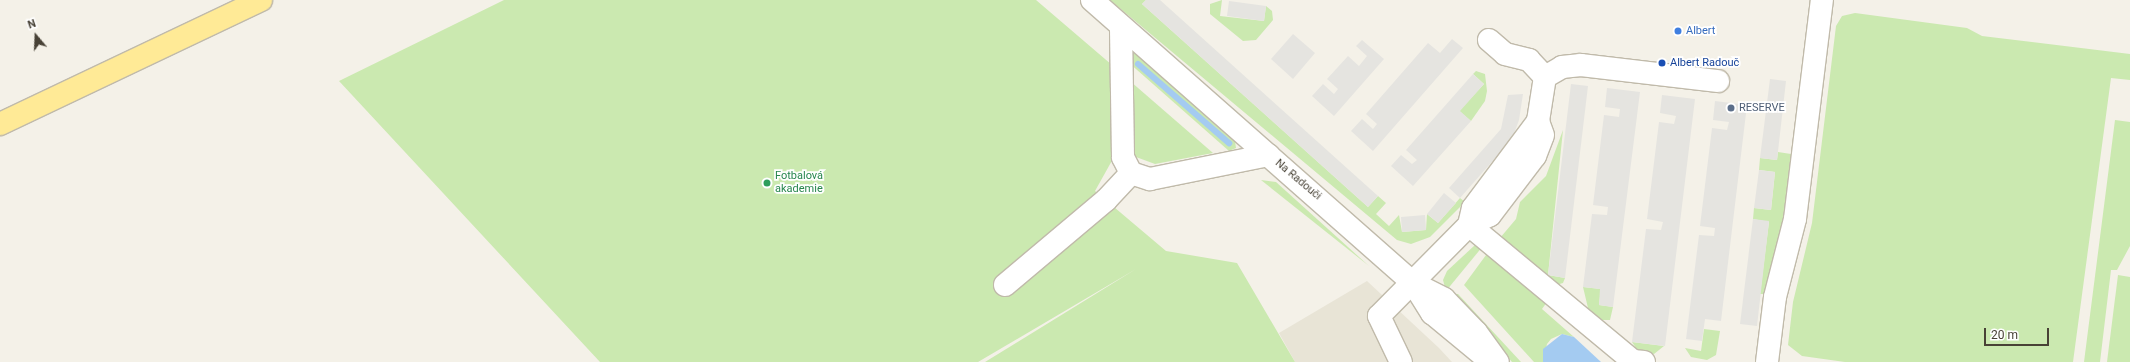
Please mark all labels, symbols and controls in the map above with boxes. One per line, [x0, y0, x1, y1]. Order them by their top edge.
north arrow [16, 16, 56, 56]
text: N [26, 17, 38, 32]
place label: Albert [1686, 24, 1715, 38]
marker: Albert [1673, 26, 1683, 36]
place label: Albert Radouč [1670, 56, 1739, 70]
marker: Albert Radouč [1657, 58, 1667, 68]
place label: RESERVE [1739, 101, 1785, 115]
marker: RESERVE [1726, 103, 1736, 113]
street label: Na Radouči [1272, 157, 1324, 203]
place label: Fotbalová akademie [775, 170, 823, 196]
marker: Fotbalová akademie [762, 178, 772, 188]
scale bar [1986, 320, 2051, 346]
text: 20 m [1991, 328, 2018, 342]

